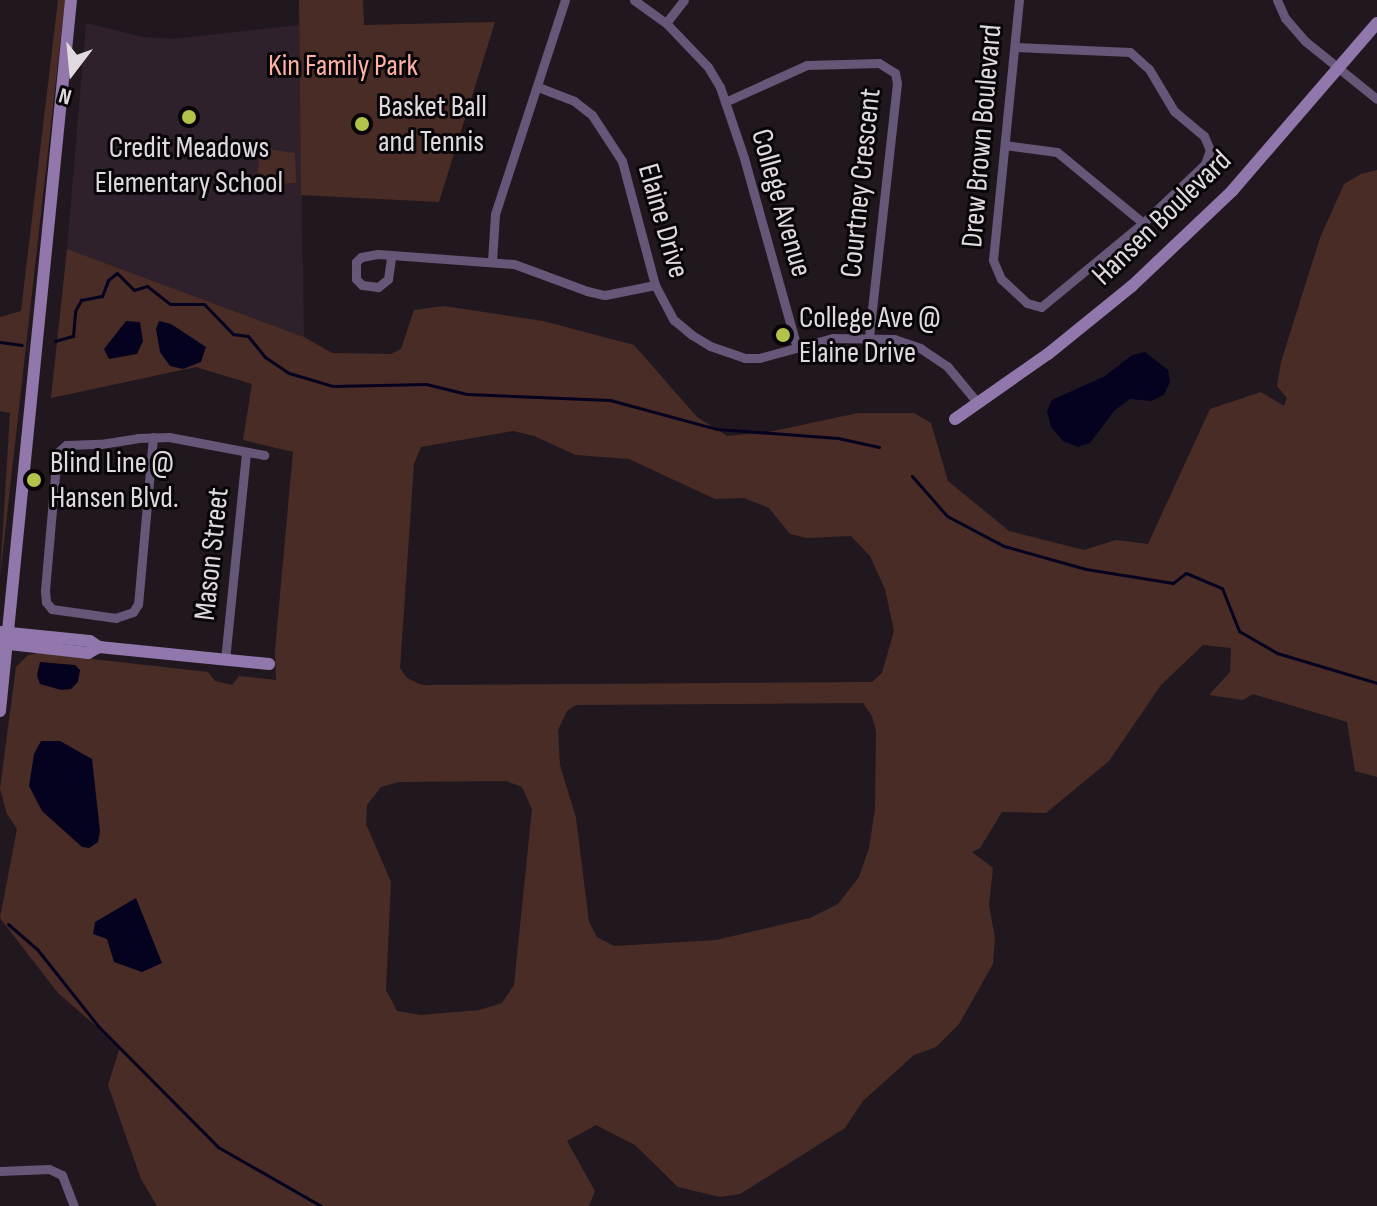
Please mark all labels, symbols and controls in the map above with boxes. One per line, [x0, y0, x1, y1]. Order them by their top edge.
street label: Drew Brown Boulevard [954, 23, 1010, 249]
north arrow [32, 32, 112, 112]
park label: Kin Family Park [268, 48, 418, 84]
text: N [56, 81, 75, 110]
street label: Courtney Crescent [833, 87, 889, 279]
place label: Basket Ball and Tennis [378, 89, 487, 160]
marker: Credit Meadows Elementary School [180, 108, 198, 126]
marker: Basket Ball and Tennis [353, 115, 371, 133]
street label: College Avenue [743, 125, 819, 281]
place label: Credit Meadows Elementary School [95, 130, 283, 200]
street label: Hansen Boulevard [1085, 143, 1239, 293]
street label: Elaine Drive [630, 160, 696, 282]
place label: College Ave @ Elaine Drive [799, 300, 941, 370]
marker: College Ave @ Elaine Drive [774, 326, 792, 344]
place label: Blind Line @ Hansen Blvd. [50, 445, 179, 516]
marker: Blind Line @ Hansen Blvd. [25, 471, 43, 489]
street label: Mason Street [187, 486, 237, 622]

